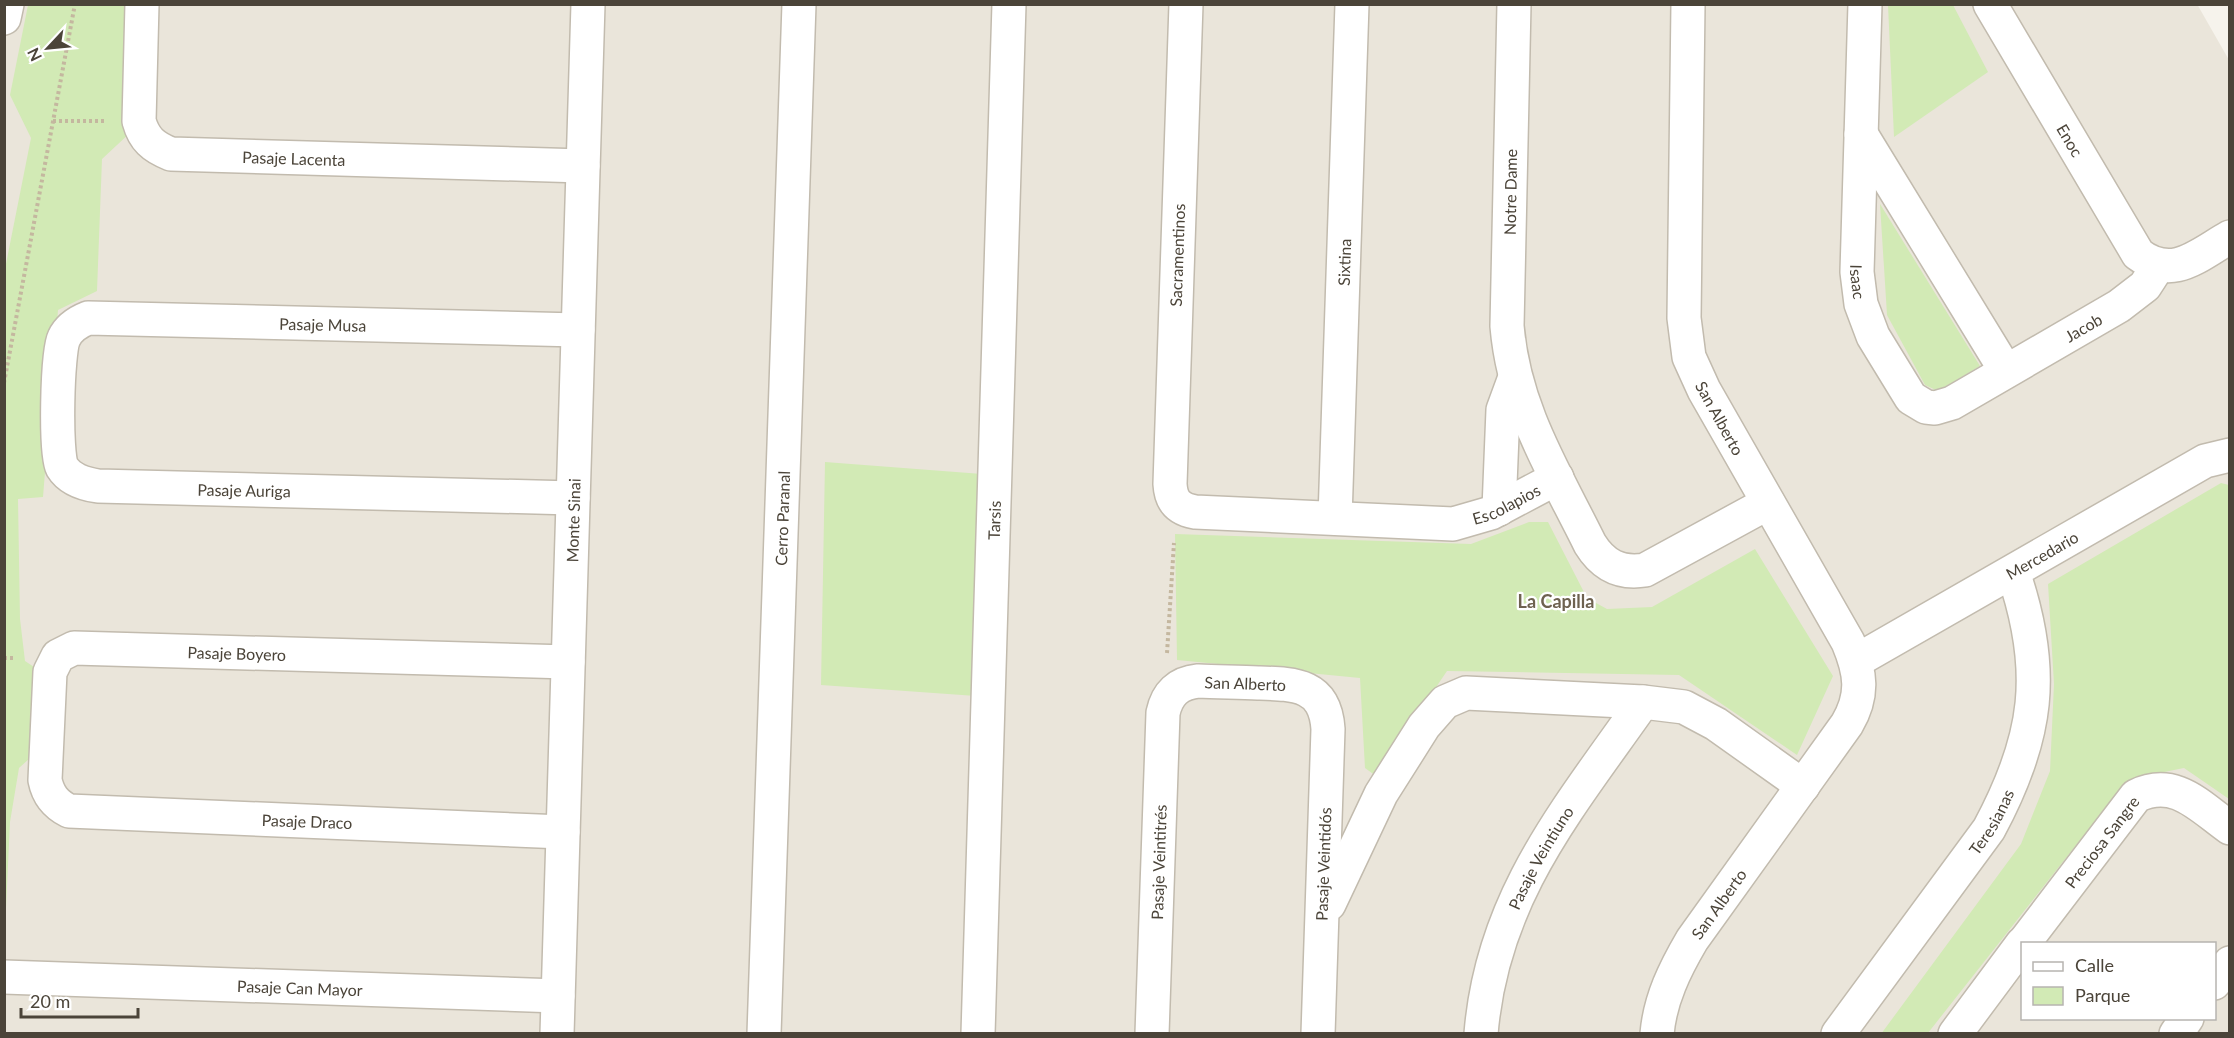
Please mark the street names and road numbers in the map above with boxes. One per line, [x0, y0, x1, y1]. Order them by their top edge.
street label: Enoc [2053, 120, 2088, 160]
street label: Pasaje Lacenta [242, 147, 346, 169]
street label: Notre Dame [1500, 149, 1520, 235]
street label: Sacramentinos [1166, 203, 1188, 307]
street label: Sixtina [1333, 238, 1354, 286]
street label: Isaac [1847, 264, 1870, 301]
street label: Jacob [2061, 309, 2105, 345]
street label: Pasaje Musa [279, 313, 367, 334]
street label: San Alberto [1692, 378, 1748, 458]
street label: Cerro Paranal [770, 470, 793, 566]
street label: Monte Sinai [562, 478, 583, 562]
street label: Escolapios [1470, 479, 1543, 527]
street label: Pasaje Auriga [197, 480, 291, 500]
street label: Tarsis [983, 500, 1004, 540]
street label: Mercedario [2002, 526, 2081, 583]
street label: Pasaje Boyero [187, 642, 286, 664]
street label: San Alberto [1204, 672, 1287, 694]
street label: Teresianas [1964, 786, 2017, 858]
street label: Preciosa Sangre [2060, 792, 2142, 891]
street label: Pasaje Veintiuno [1504, 802, 1577, 912]
street label: Pasaje Veintitrés [1146, 804, 1169, 920]
street label: Pasaje Veintidós [1312, 807, 1334, 921]
street label: Pasaje Draco [261, 810, 353, 832]
street label: San Alberto [1687, 865, 1750, 942]
street label: Pasaje Can Mayor [237, 975, 363, 999]

